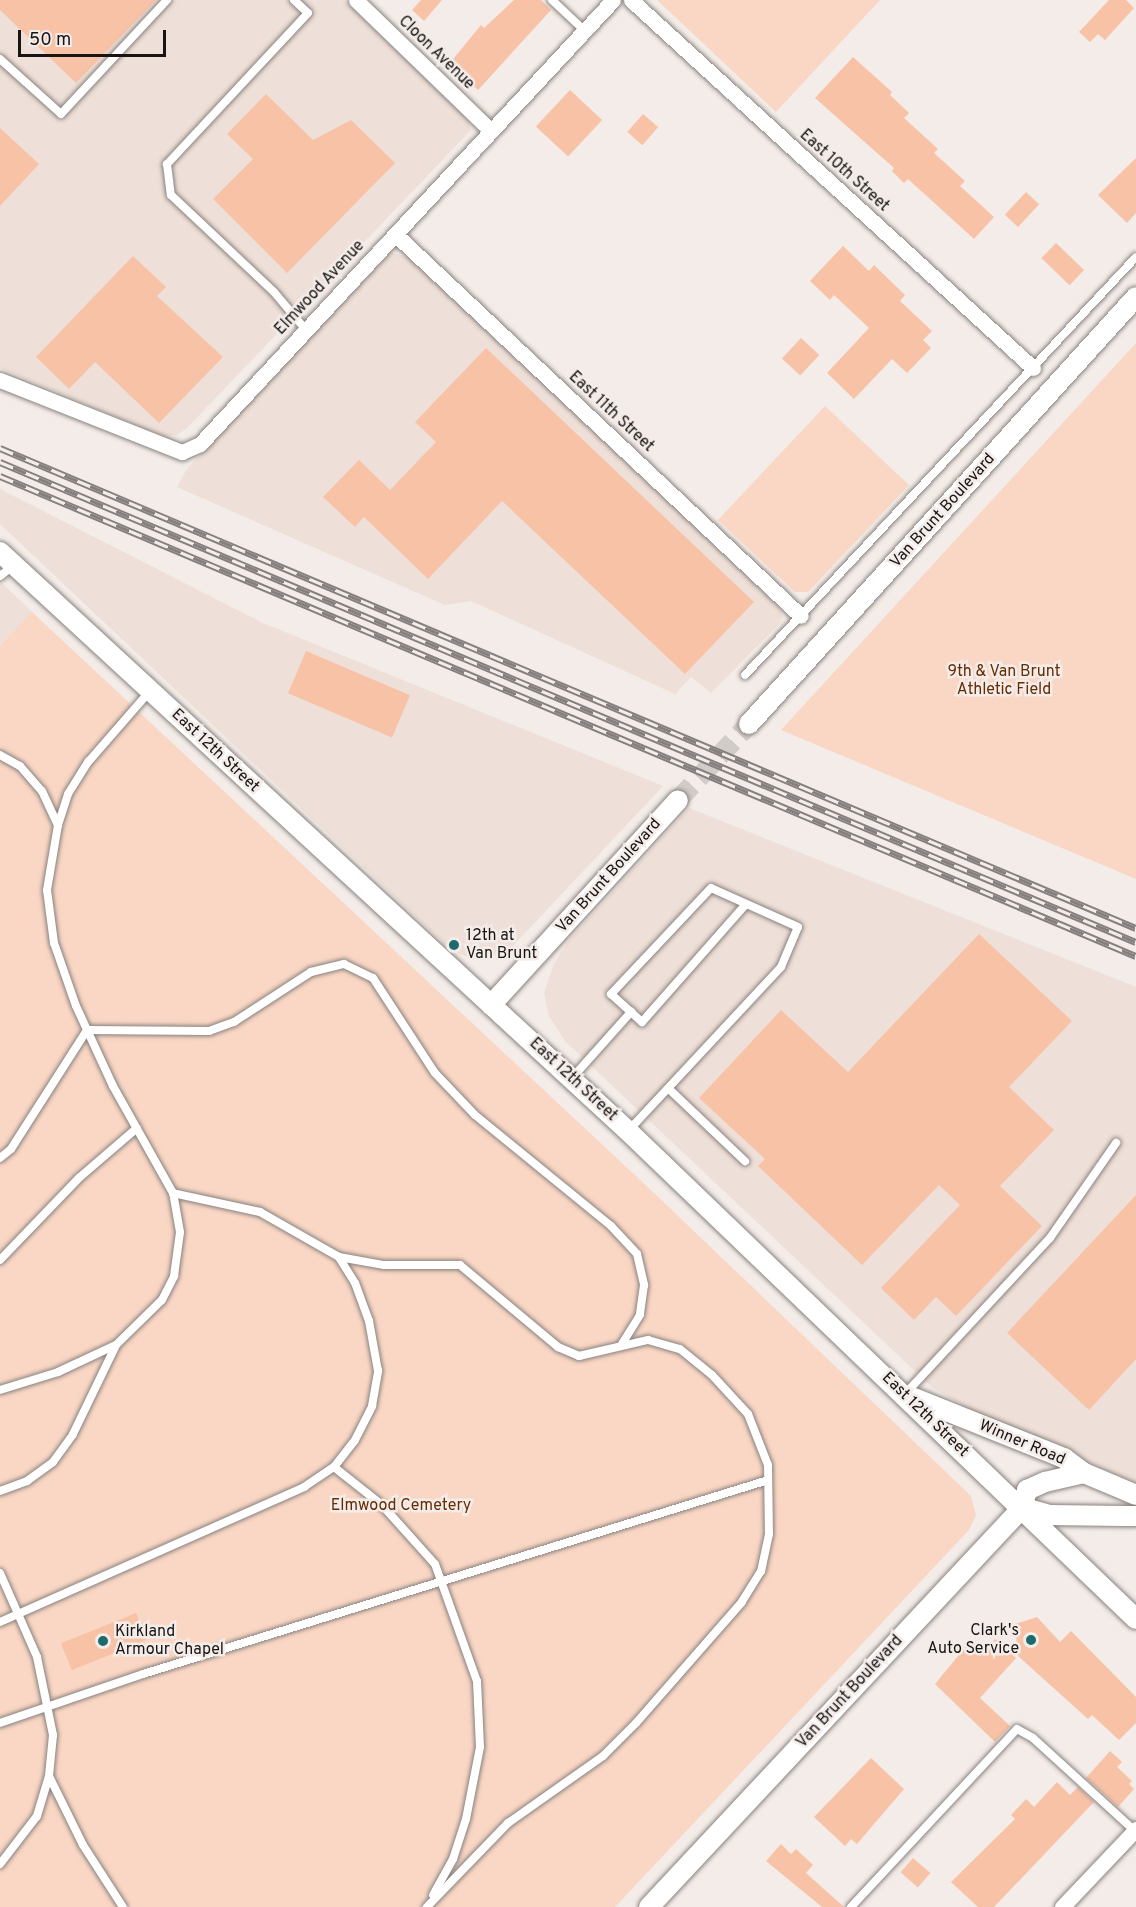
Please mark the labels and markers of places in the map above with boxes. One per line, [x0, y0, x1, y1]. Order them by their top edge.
place label: 12th at Van Brunt [466, 926, 537, 964]
marker: 12th at Van Brunt [447, 938, 461, 952]
place label: Clark's Auto Service [927, 1621, 1019, 1659]
place label: Kirkland Armour Chapel [115, 1622, 224, 1660]
marker: Clark's Auto Service [1024, 1633, 1038, 1647]
marker: Kirkland Armour Chapel [96, 1634, 110, 1648]

